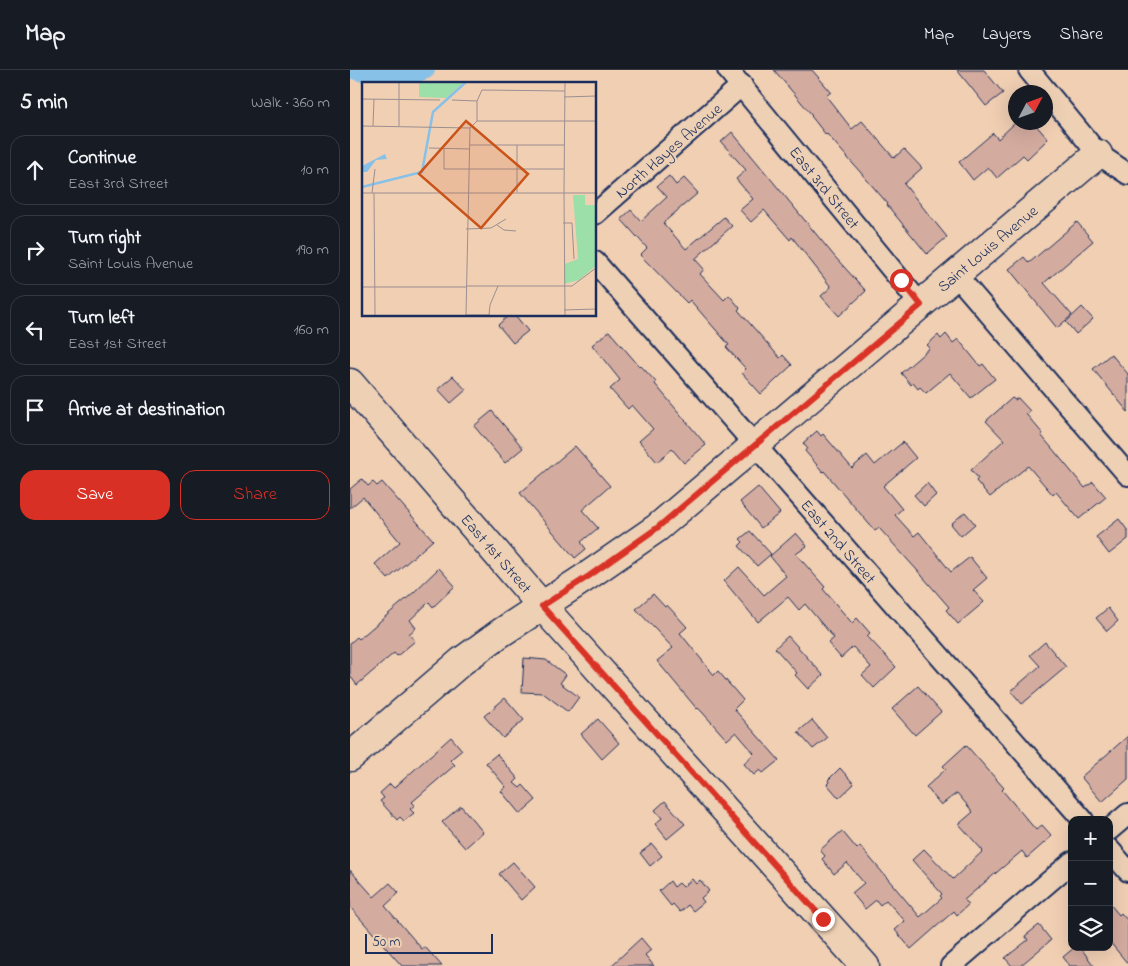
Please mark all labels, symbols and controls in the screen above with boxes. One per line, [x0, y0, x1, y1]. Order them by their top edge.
text: Map [25, 17, 66, 52]
text: Map [924, 22, 954, 48]
text: Layers [982, 22, 1032, 48]
text: Share [1060, 22, 1103, 48]
inset map [362, 82, 596, 316]
north arrow [1008, 85, 1053, 130]
text: 5 min [20, 88, 68, 118]
text: Walk · 360 m [251, 91, 330, 115]
street label: North Hayes Avenue [610, 98, 729, 205]
street label: East 3rd Street [782, 142, 865, 235]
text: Continue [68, 145, 136, 172]
icon: ahead [21, 156, 49, 184]
text: 10 m [301, 158, 329, 182]
text: East 3rd Street [68, 172, 169, 196]
street label: Saint Louis Avenue [933, 200, 1045, 299]
text: Turn right [68, 225, 141, 252]
icon: right [21, 236, 49, 264]
text: 190 m [296, 238, 329, 262]
text: Saint Louis Avenue [68, 252, 193, 276]
route start [890, 269, 913, 292]
text: Turn left [68, 305, 135, 332]
icon: left [21, 316, 49, 344]
text: 160 m [294, 318, 329, 342]
text: East 1st Street [68, 332, 167, 356]
icon: arrive [21, 396, 49, 424]
text: Arrive at destination [68, 397, 225, 424]
button: Save [20, 470, 170, 520]
button: Share [180, 470, 330, 520]
street label: East 2nd Street [794, 495, 881, 590]
street label: East 1st Street [454, 509, 537, 600]
map controls [1068, 816, 1113, 951]
button: + [1068, 816, 1113, 861]
button: − [1068, 861, 1113, 906]
button: layers [1068, 906, 1113, 951]
route end [812, 908, 835, 931]
scale bar [365, 931, 492, 954]
text: 50 m [372, 932, 400, 953]

